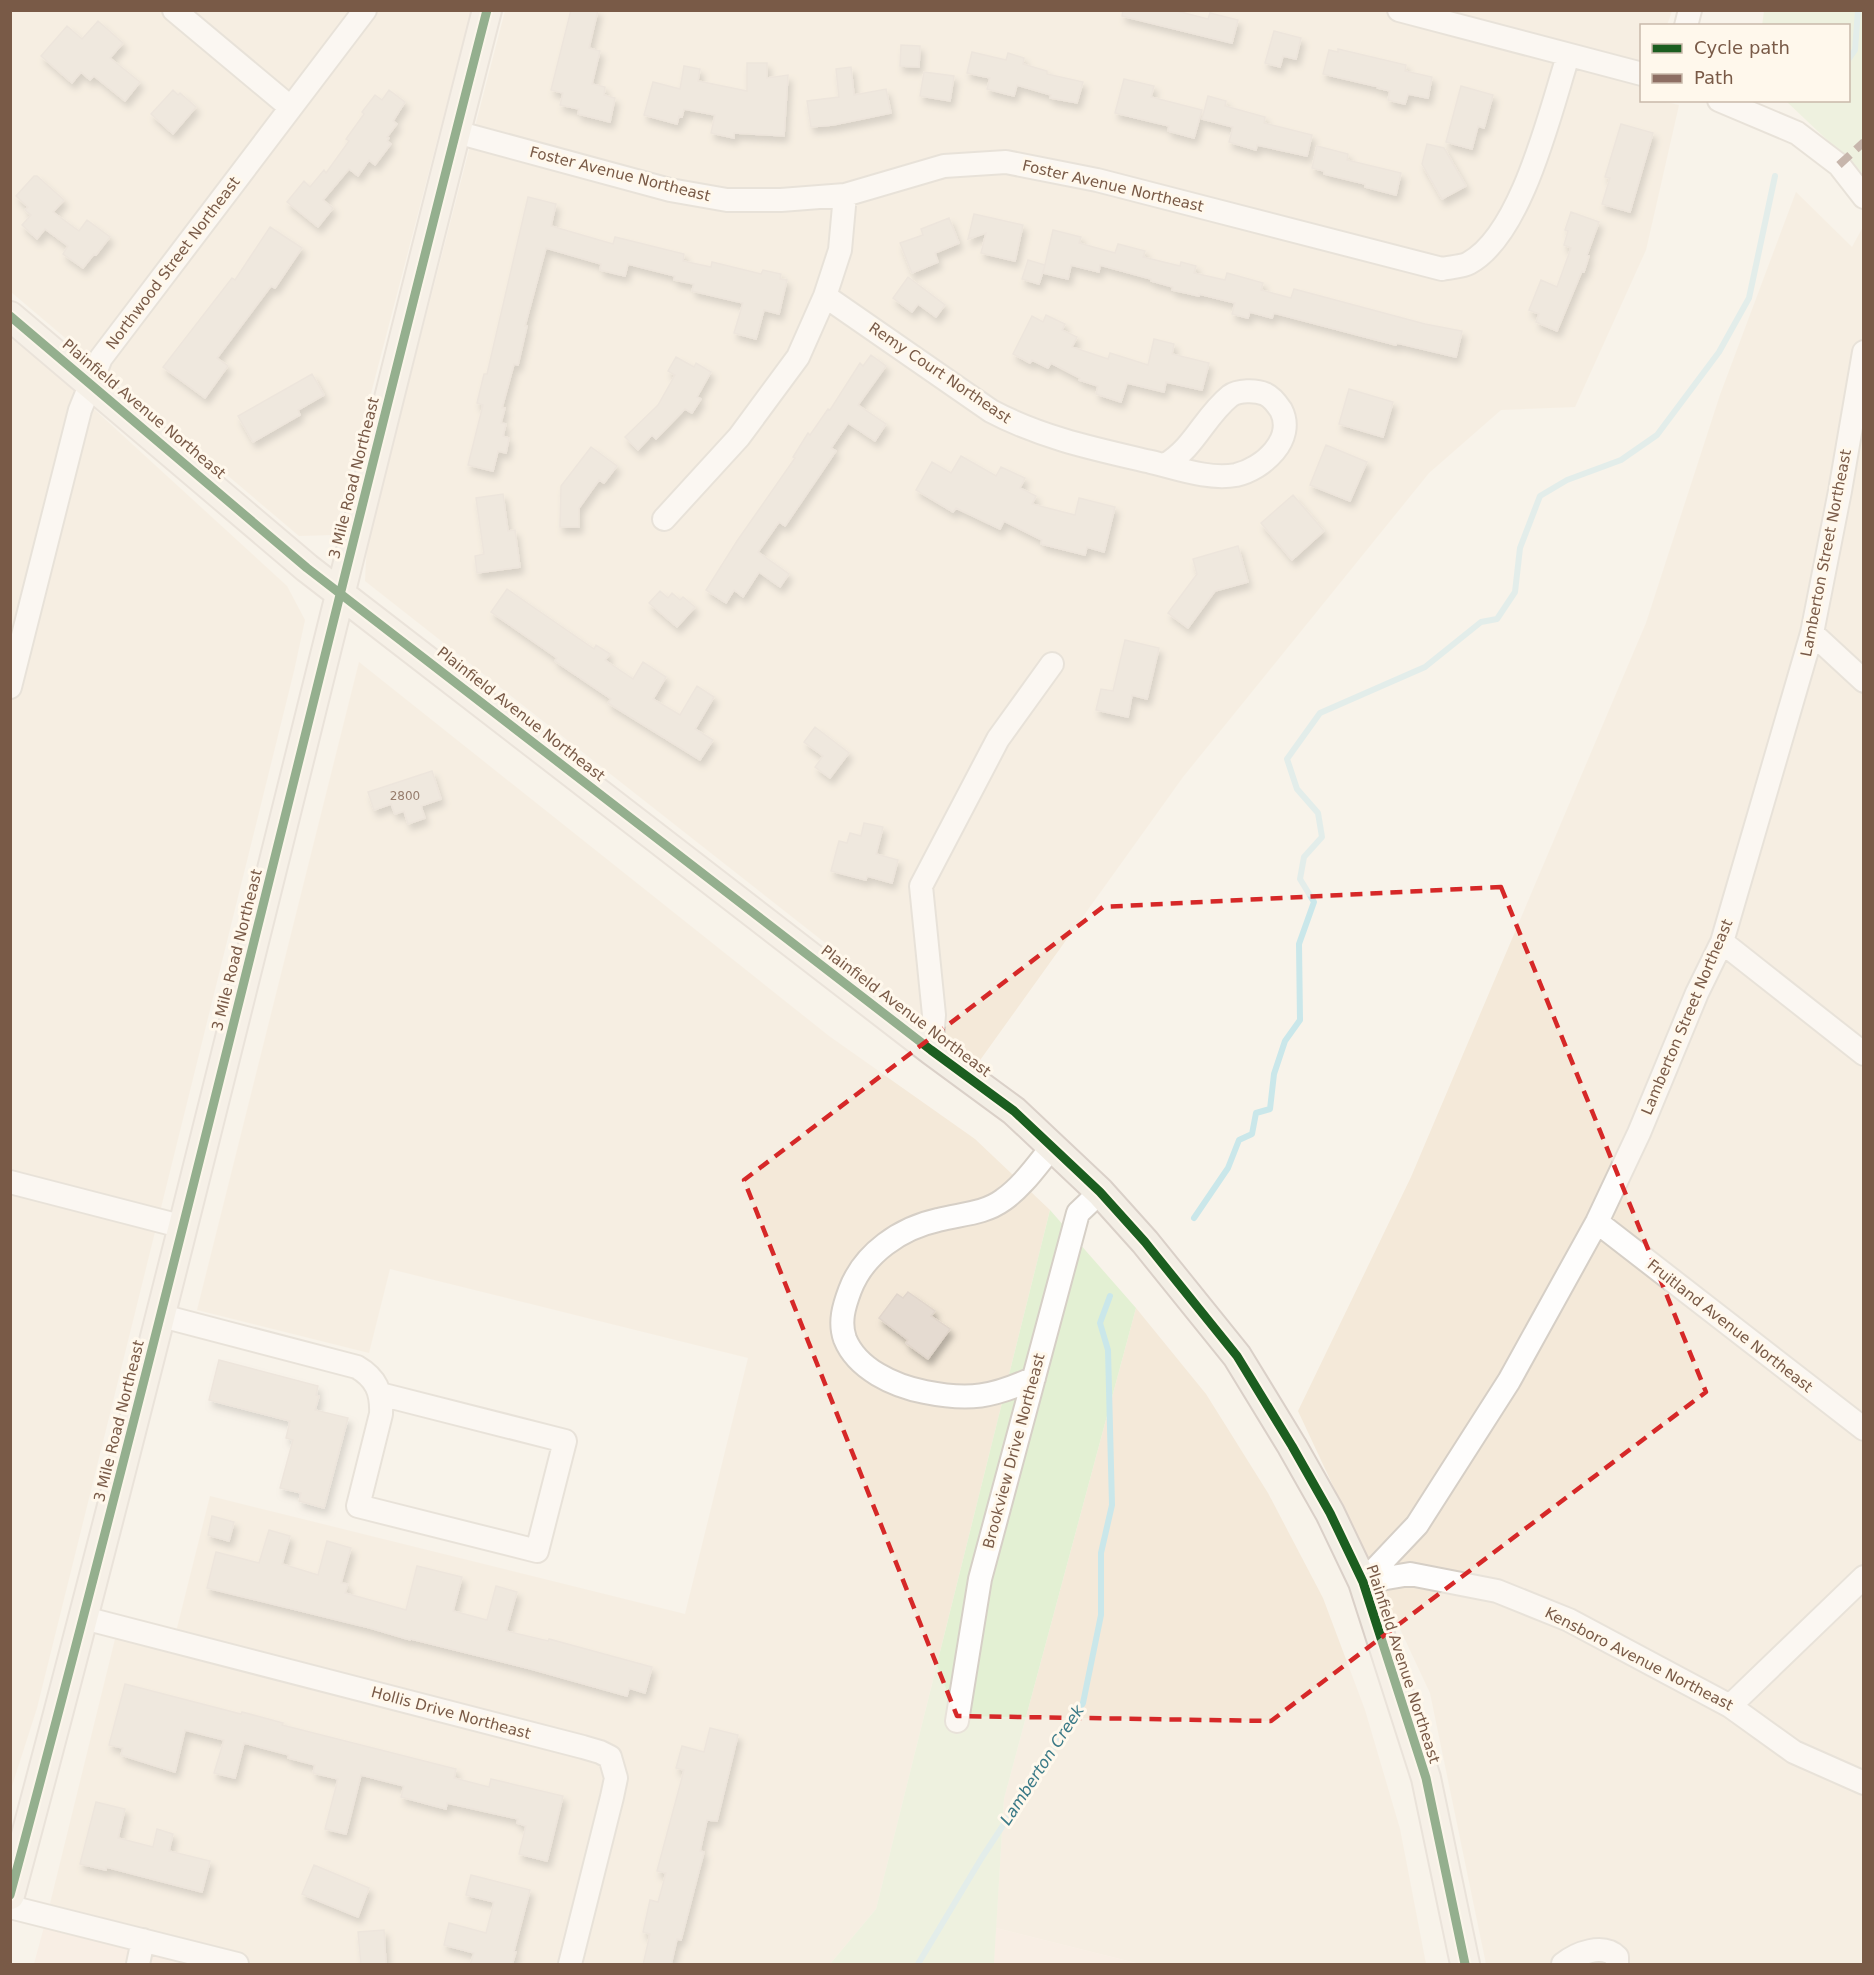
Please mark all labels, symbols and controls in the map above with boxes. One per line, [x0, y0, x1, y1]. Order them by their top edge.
legend [1640, 24, 1850, 102]
text: Cycle path [1694, 37, 1790, 58]
text: Path [1694, 67, 1734, 88]
street label: Foster Avenue Northeast [528, 143, 712, 205]
street label: Foster Avenue Northeast [1021, 156, 1206, 216]
street label: Northwood Street Northeast [102, 173, 244, 353]
street label: Remy Court Northeast [866, 319, 1014, 427]
street label: Plainfield Avenue Northeast [59, 335, 229, 483]
street label: 3 Mile Road Northeast [325, 395, 383, 561]
street label: Lamberton Street Northeast [1797, 448, 1855, 658]
street label: Plainfield Avenue Northeast [434, 643, 609, 785]
house number: 2800 [390, 789, 420, 803]
street label: 3 Mile Road Northeast [208, 867, 266, 1033]
street label: Lamberton Street Northeast [1638, 916, 1737, 1118]
street label: Plainfield Avenue Northeast [818, 941, 994, 1081]
street label: Fruitland Avenue Northeast [1644, 1256, 1816, 1396]
street label: 3 Mile Road Northeast [90, 1338, 148, 1504]
street label: Brookview Drive Northeast [979, 1351, 1049, 1551]
street label: Plainfield Avenue Northeast [1362, 1562, 1444, 1766]
street label: Kensboro Avenue Northeast [1542, 1604, 1736, 1714]
street label: Hollis Drive Northeast [369, 1683, 533, 1743]
water label: Lamberton Creek [996, 1701, 1088, 1828]

